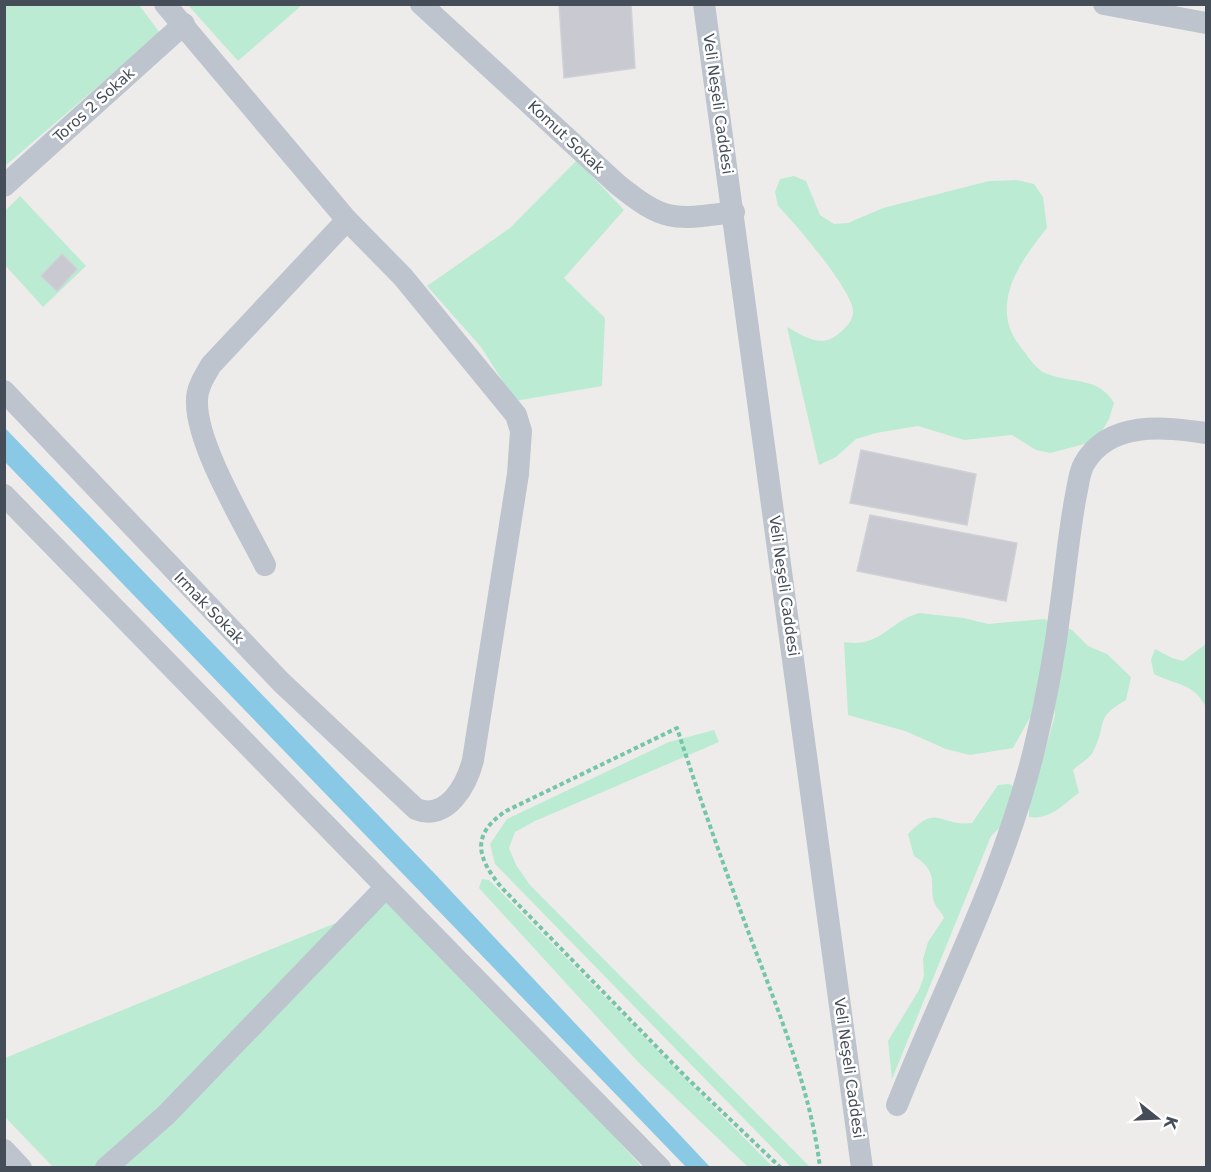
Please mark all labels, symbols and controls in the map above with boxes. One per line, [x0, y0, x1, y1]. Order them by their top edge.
street label: Veli Neşeli Caddesi [699, 32, 737, 176]
street label: Toros 2 Sokak [49, 64, 138, 147]
street label: Komut Sokak [524, 97, 608, 177]
street label: Veli Neşeli Caddesi [765, 514, 803, 658]
street label: Irmak Sokak [170, 568, 248, 648]
street label: Veli Neşeli Caddesi [830, 996, 868, 1140]
north arrow [1127, 1088, 1187, 1148]
text: K [1160, 1114, 1182, 1132]

